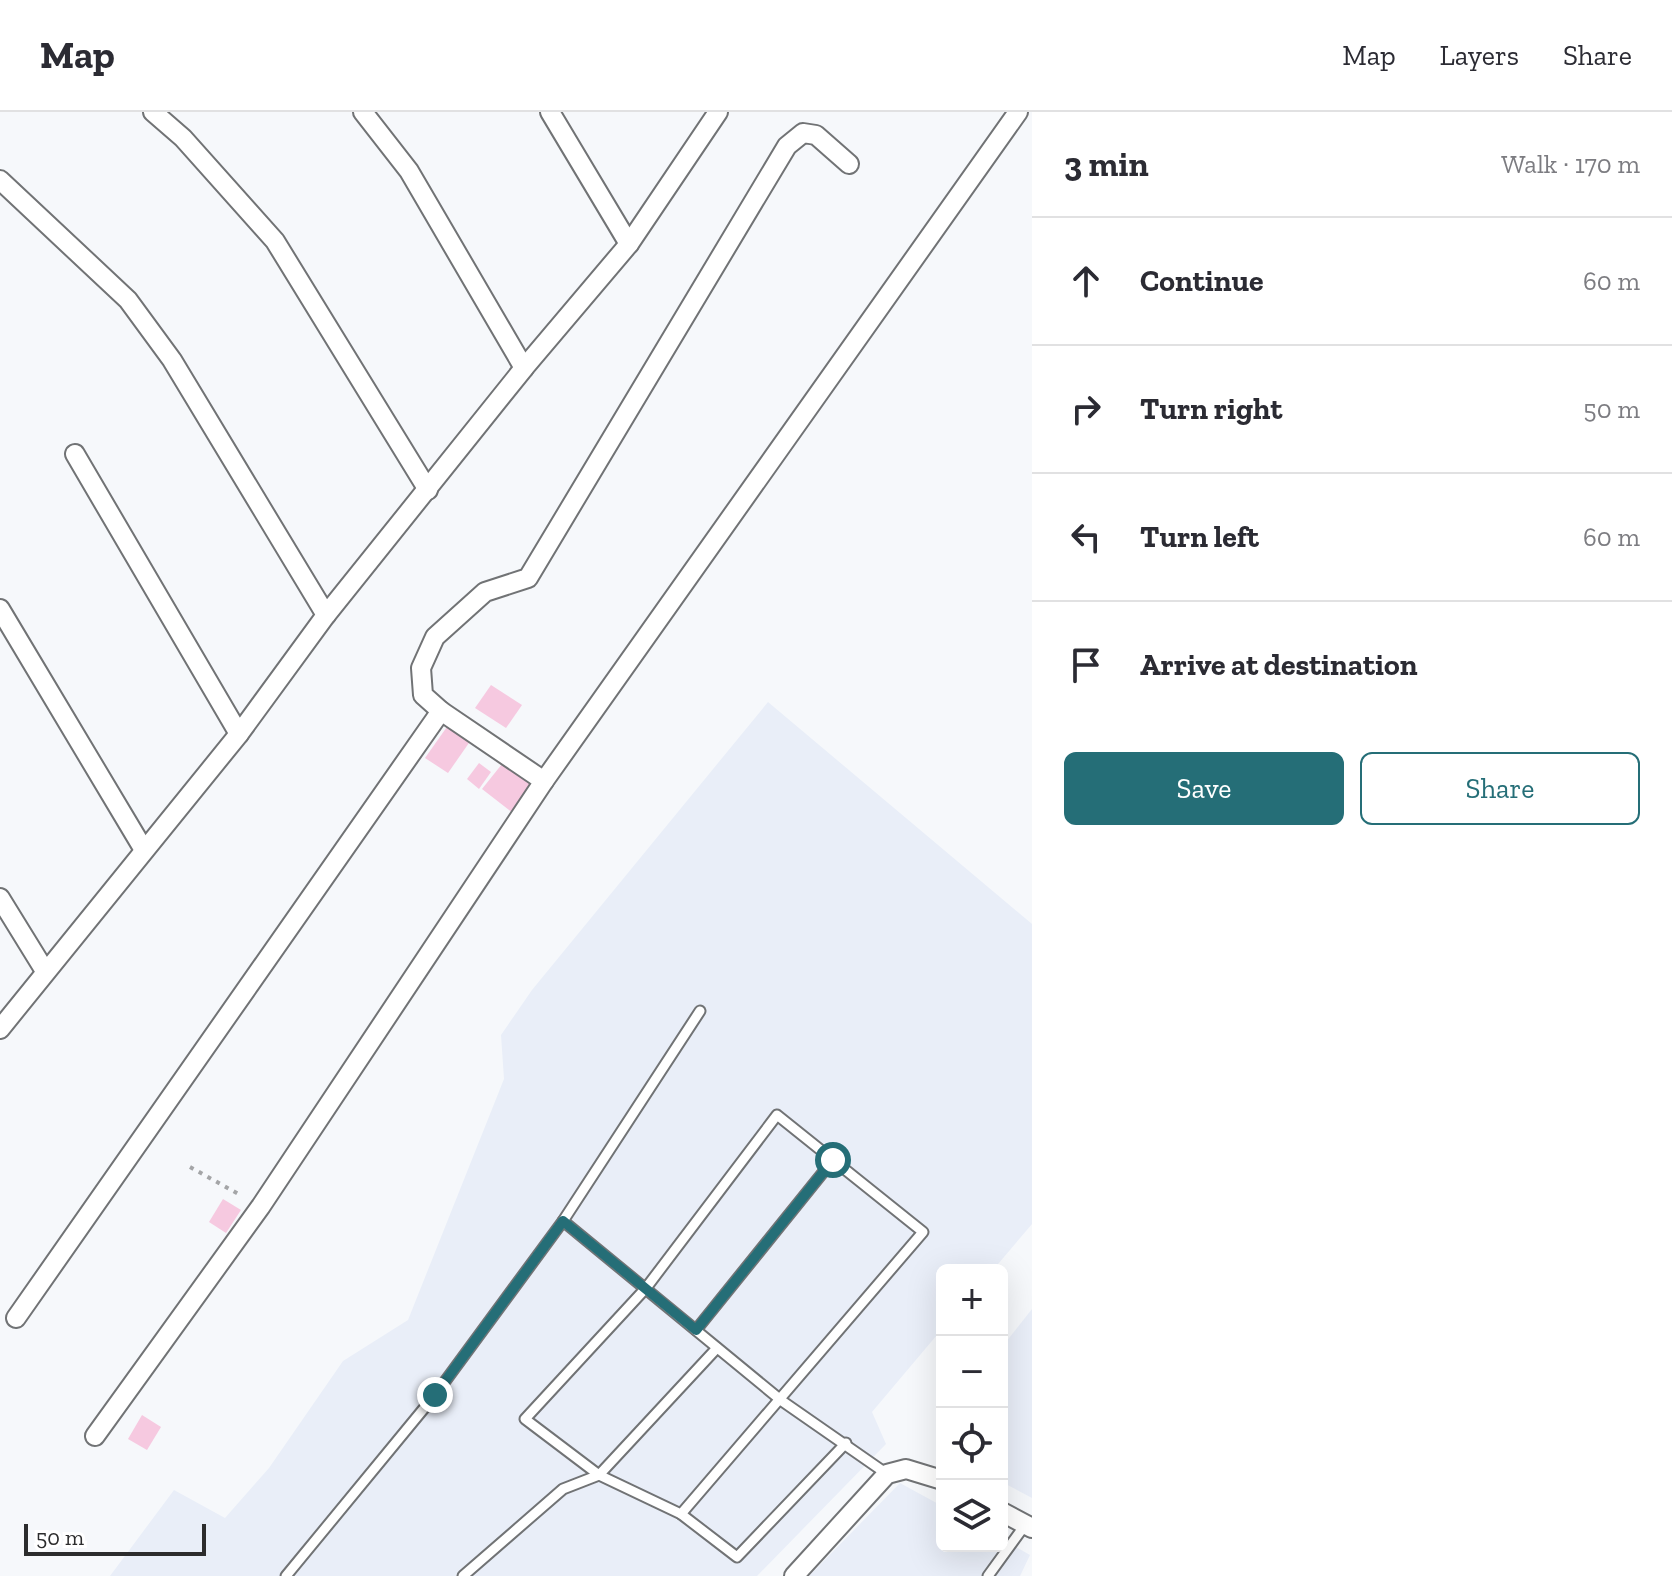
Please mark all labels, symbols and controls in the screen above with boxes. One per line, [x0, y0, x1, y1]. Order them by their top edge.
text: Map [40, 32, 115, 78]
text: Map [1342, 39, 1396, 72]
text: Layers [1440, 39, 1519, 72]
text: Share [1563, 39, 1632, 72]
text: 3 min [1064, 144, 1149, 185]
text: Walk · 170 m [1501, 148, 1640, 180]
icon: ahead [1064, 259, 1108, 303]
text: Continue [1140, 263, 1264, 299]
text: 60 m [1583, 265, 1640, 297]
icon: right [1064, 387, 1108, 431]
text: Turn right [1140, 391, 1282, 427]
text: 50 m [1583, 393, 1640, 425]
icon: left [1064, 515, 1108, 559]
text: Turn left [1140, 519, 1259, 555]
text: 60 m [1583, 521, 1640, 553]
icon: arrive [1064, 643, 1108, 687]
text: Arrive at destination [1140, 647, 1417, 683]
button: Save [1064, 752, 1344, 825]
button: Share [1360, 752, 1640, 825]
route start [815, 1142, 851, 1178]
map controls [936, 1264, 1008, 1552]
button: + [936, 1264, 1008, 1336]
button: − [936, 1336, 1008, 1408]
route end [417, 1377, 453, 1413]
button: locate [936, 1408, 1008, 1480]
button: layers [936, 1480, 1008, 1552]
scale bar [24, 1520, 206, 1556]
text: 50 m [36, 1524, 84, 1551]

